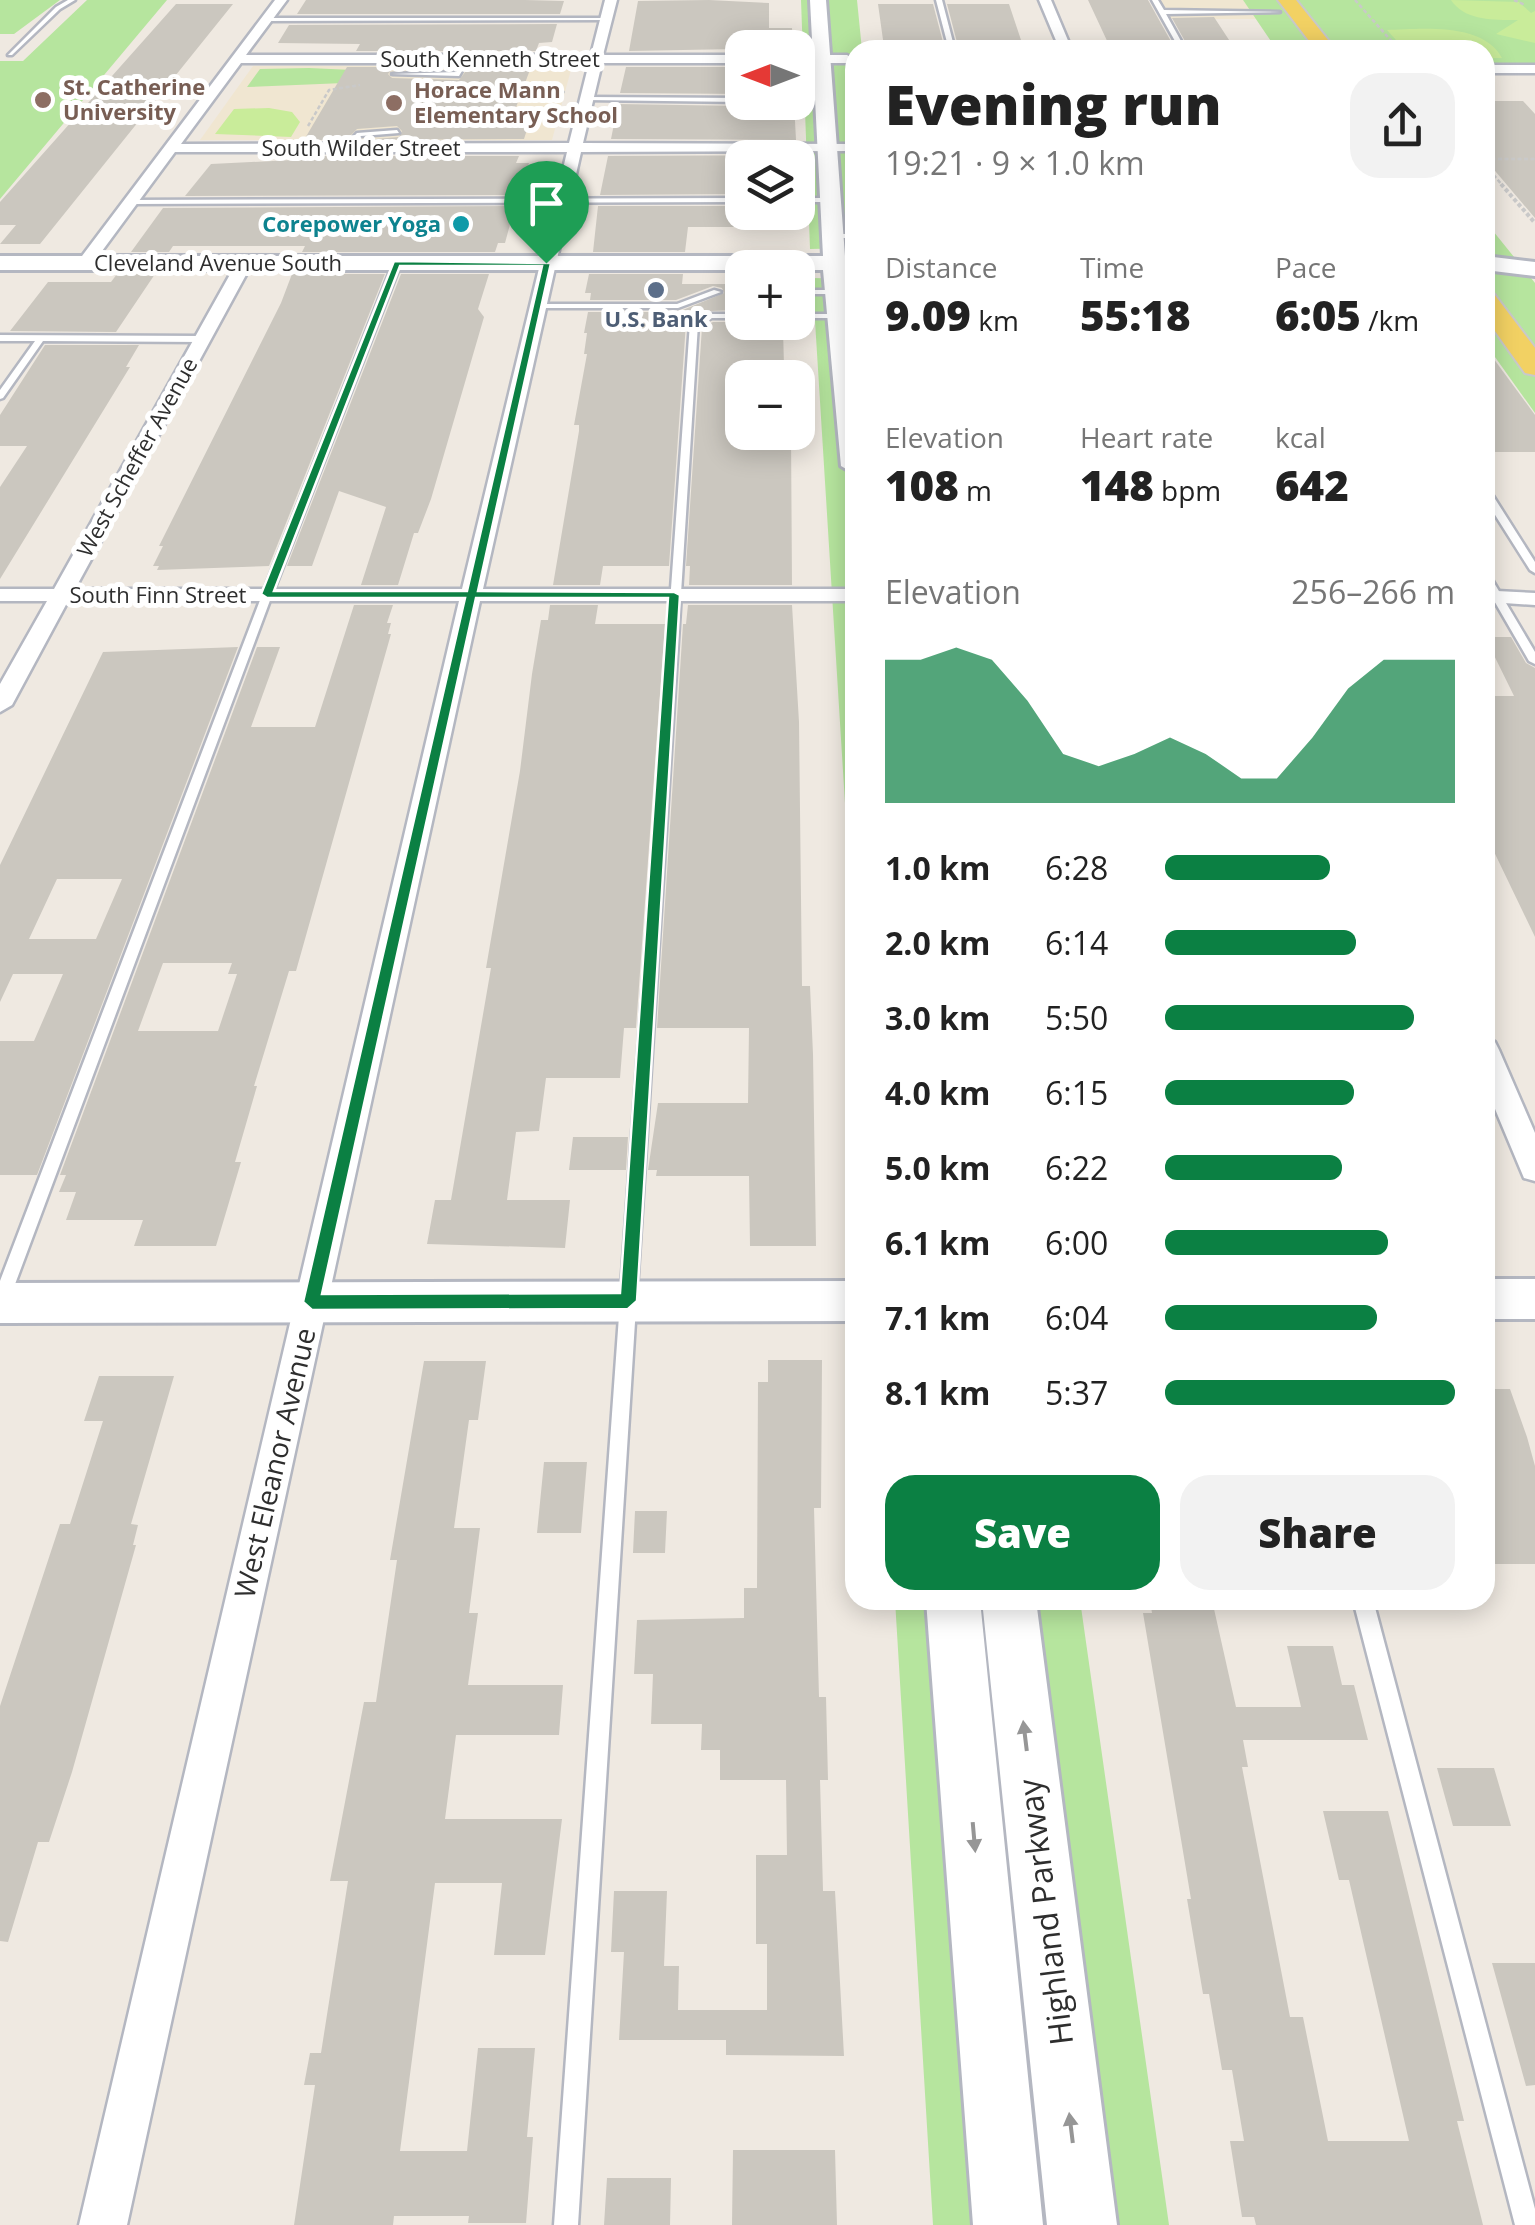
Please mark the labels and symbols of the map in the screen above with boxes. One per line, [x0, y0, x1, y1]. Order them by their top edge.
north arrow [725, 30, 815, 120]
street label: South Kenneth Street [380, 43, 600, 73]
place label: St. Catherine University [63, 71, 205, 126]
place label: Horace Mann Elementary School [414, 74, 618, 129]
marker: St. Catherine University [32, 89, 54, 111]
marker: Horace Mann Elementary School [383, 92, 405, 114]
street label: South Wilder Street [261, 132, 461, 162]
pin [504, 161, 589, 264]
place label: Corepower Yoga [262, 208, 441, 238]
marker: Corepower Yoga [450, 213, 472, 235]
street label: Cleveland Avenue South [94, 247, 342, 277]
marker: U.S. Bank [645, 279, 667, 301]
place label: U.S. Bank [604, 303, 708, 333]
street label: West Scheffer Avenue [69, 351, 203, 562]
street label: South Finn Street [70, 579, 247, 609]
street label: West Eleanor Avenue [224, 1324, 324, 1602]
one-way arrow [1017, 1719, 1033, 1751]
street label: Highland Parkway [1007, 1776, 1082, 2048]
one-way arrow [967, 1821, 983, 1853]
one-way arrow [1063, 2112, 1079, 2144]

